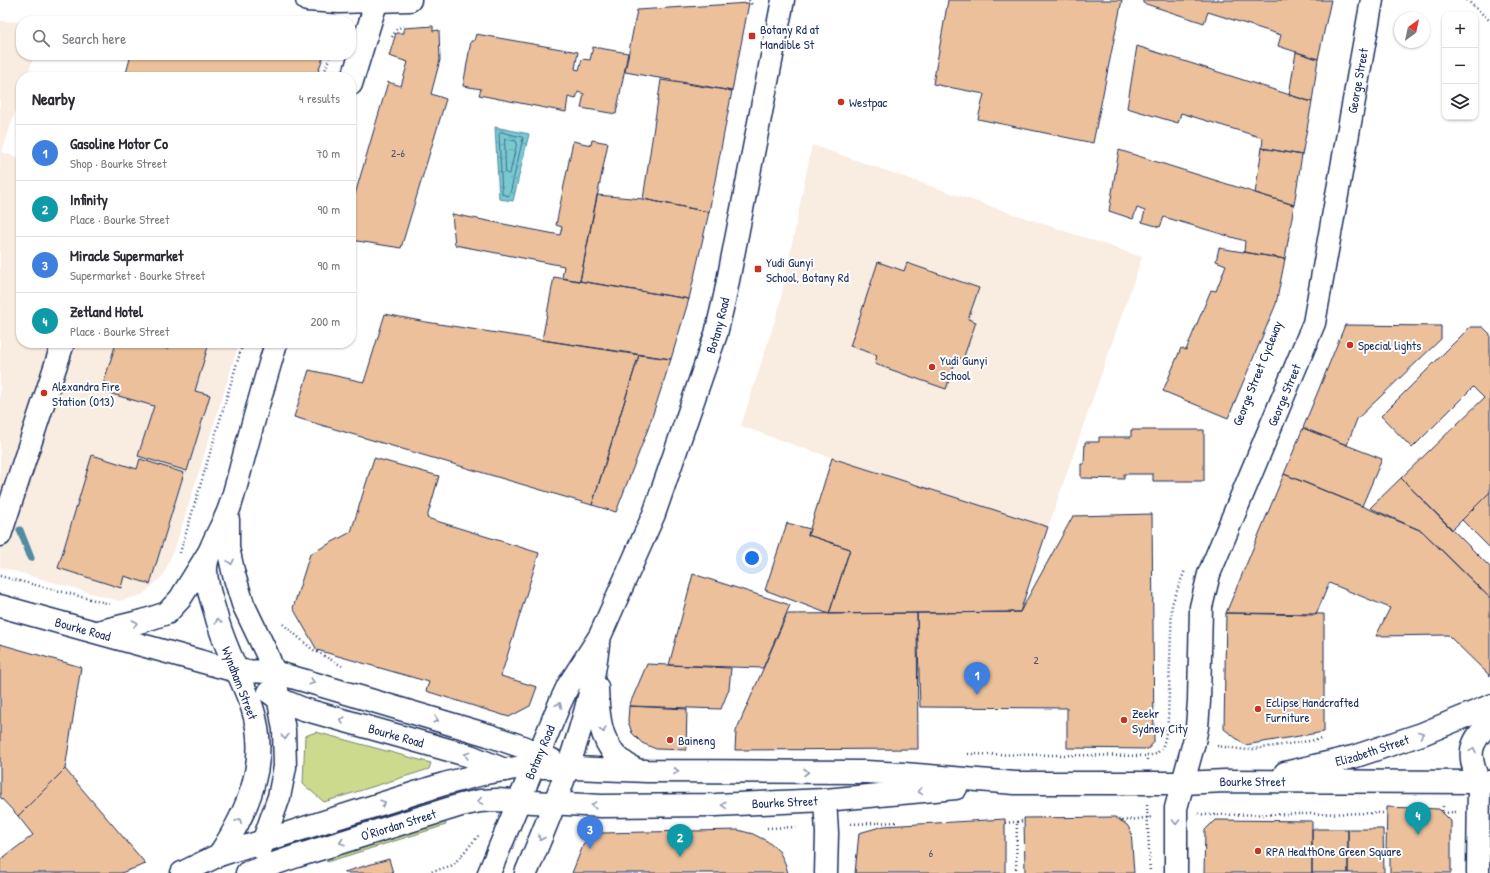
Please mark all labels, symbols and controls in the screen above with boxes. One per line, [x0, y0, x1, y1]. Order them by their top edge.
north arrow [1394, 12, 1430, 48]
map controls [1442, 12, 1478, 120]
button: + [1442, 12, 1478, 48]
search box [16, 16, 356, 60]
place label: Botany Rd at Mandible St [760, 20, 820, 53]
icon: search [30, 27, 52, 49]
text: Search here [62, 28, 126, 49]
marker: Botany Rd at Mandible St [747, 31, 757, 41]
street label: George Street [1343, 46, 1372, 115]
button: − [1442, 48, 1478, 84]
button: layers [1442, 84, 1478, 120]
text: Nearby [32, 87, 75, 110]
text: 4 results [299, 89, 340, 107]
place label: Westpac [849, 93, 887, 111]
marker: Westpac [836, 97, 846, 107]
text: Gasoline Motor Co [70, 133, 168, 154]
text: 1 [43, 144, 47, 162]
text: 70 m [316, 144, 340, 162]
house number: 2-6 [391, 146, 406, 160]
text: Shop · Bourke Street [70, 154, 167, 172]
text: Infinity [70, 189, 108, 210]
text: 2 [42, 200, 48, 218]
text: 90 m [318, 200, 340, 218]
text: Place · Bourke Street [70, 210, 169, 228]
text: Miracle Supermarket [70, 245, 183, 266]
place label: Yudi Gunyi School, Botany Rd [766, 253, 849, 286]
text: 3 [42, 256, 48, 274]
text: 90 m [318, 256, 340, 274]
marker: Yudi Gunyi School, Botany Rd [753, 264, 763, 274]
text: Supermarket · Bourke Street [70, 266, 205, 284]
street label: Botany Road [701, 296, 733, 356]
text: Zetland Hotel [70, 301, 143, 322]
text: 4 [43, 312, 47, 330]
text: 200 m [310, 312, 340, 330]
street label: George Street Cycleway [1229, 318, 1285, 428]
text: Place · Bourke Street [70, 322, 169, 340]
place label: Special lights [1358, 336, 1421, 354]
marker: Special lights [1345, 340, 1355, 350]
place label: Yudi Gunyi School [940, 351, 988, 384]
marker: Yudi Gunyi School [927, 362, 937, 372]
street label: George Street [1264, 362, 1304, 428]
place label: Alexandra Fire Station (013) [52, 377, 120, 410]
marker: Alexandra Fire Station (013) [39, 388, 49, 398]
your location [742, 548, 762, 568]
one-way arrow [226, 558, 234, 565]
street label: Bourke Road [53, 613, 113, 645]
one-way arrow [214, 618, 222, 624]
one-way arrow [131, 619, 138, 627]
street label: Wyndham Street [218, 644, 262, 723]
house number: 2 [1033, 653, 1039, 667]
pin: 1 [964, 662, 990, 695]
one-way arrow [308, 677, 315, 686]
place label: Eclipse Handcrafted Furniture [1265, 693, 1359, 726]
one-way arrow [554, 702, 562, 709]
place label: Zeekr Sydney City [1132, 704, 1189, 737]
marker: Eclipse Handcrafted Furniture [1253, 704, 1263, 714]
one-way arrow [432, 715, 439, 724]
marker: Zeekr Sydney City [1119, 715, 1129, 725]
one-way arrow [339, 716, 346, 725]
street label: Bourke Road [366, 719, 426, 752]
street label: Botany Road [520, 722, 559, 782]
one-way arrow [598, 727, 607, 734]
street label: Elizabeth Street [1333, 730, 1412, 770]
place label: Baineng [678, 731, 716, 749]
one-way arrow [1418, 731, 1425, 739]
one-way arrow [280, 734, 289, 740]
marker: Baineng [665, 735, 675, 745]
one-way arrow [1468, 747, 1477, 753]
one-way arrow [464, 751, 471, 760]
one-way arrow [673, 767, 679, 775]
one-way arrow [803, 767, 809, 776]
street label: Bourke Street [1219, 772, 1286, 790]
one-way arrow [917, 787, 923, 796]
street label: Bourke Street [751, 791, 819, 812]
one-way arrow [477, 796, 483, 805]
one-way arrow [379, 799, 386, 808]
one-way arrow [721, 800, 727, 809]
one-way arrow [591, 801, 597, 810]
pin: 4 [1405, 802, 1431, 835]
street label: O'Riordan Street [359, 804, 439, 845]
pin: 3 [577, 816, 603, 849]
one-way arrow [234, 818, 242, 826]
one-way arrow [1172, 819, 1180, 825]
pin: 2 [667, 824, 693, 857]
one-way arrow [537, 835, 545, 842]
one-way arrow [338, 837, 345, 846]
place label: RPA HealthOne Green Square [1266, 842, 1401, 860]
house number: 6 [929, 846, 934, 860]
marker: RPA HealthOne Green Square [1253, 846, 1263, 856]

